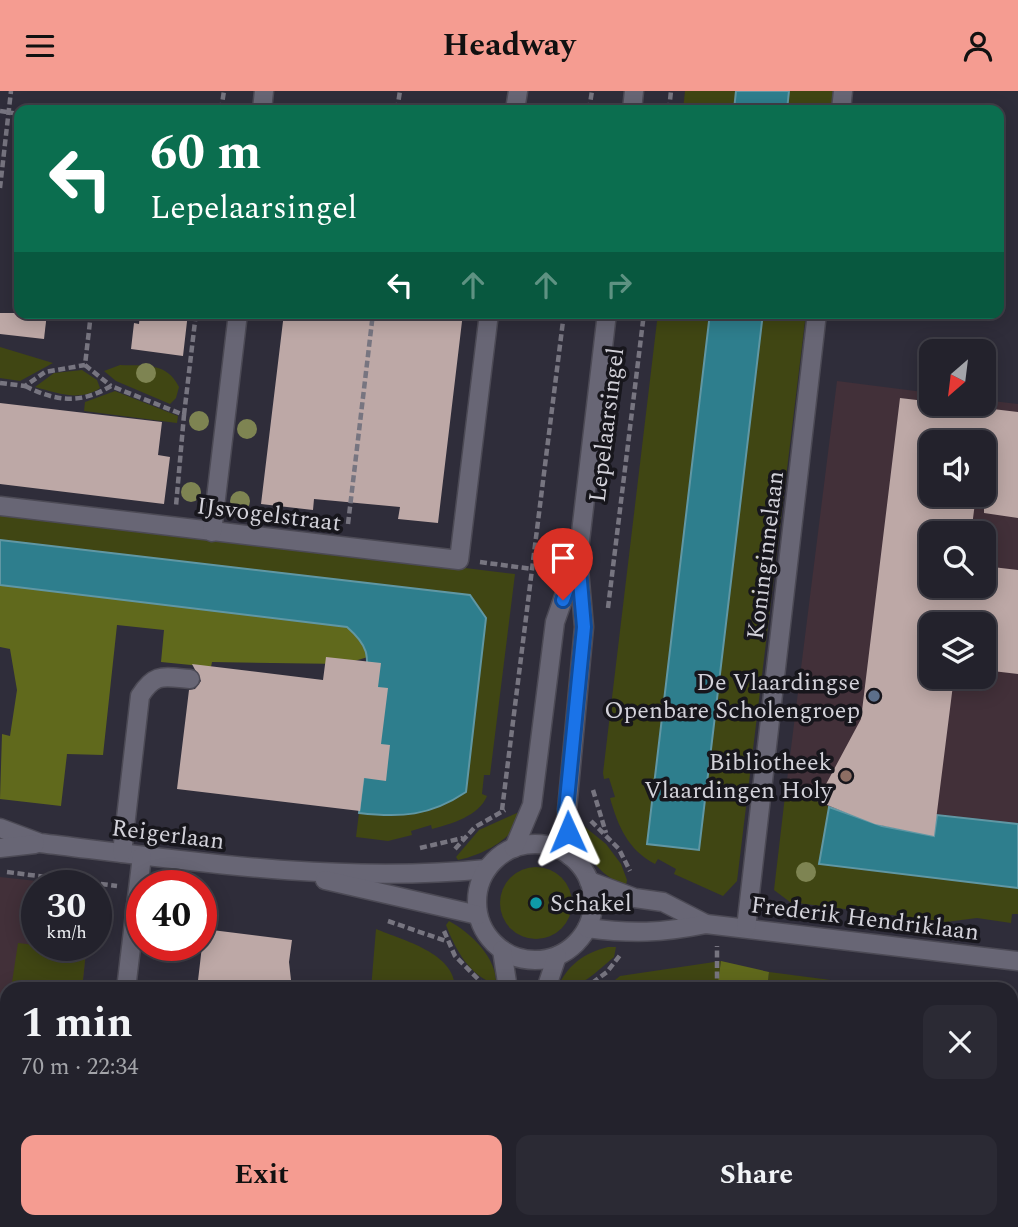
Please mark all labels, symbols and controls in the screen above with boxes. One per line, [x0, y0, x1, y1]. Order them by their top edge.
text: Headway [443, 21, 575, 70]
icon: menu [21, 27, 59, 65]
icon: person [959, 27, 997, 65]
text: 60 m [150, 116, 261, 191]
icon: left [35, 133, 126, 224]
text: Lepelaarsingel [150, 184, 357, 233]
icon: left [381, 266, 419, 304]
icon: ahead [454, 266, 492, 304]
icon: ahead [527, 266, 565, 304]
icon: right [600, 266, 638, 304]
north arrow [919, 339, 996, 417]
map controls [919, 339, 996, 689]
street label: Lepelaarsingel [580, 346, 634, 504]
button: sound [919, 430, 996, 507]
street label: Koninginnelaan [738, 469, 794, 641]
street label: IJsvogelstraat [195, 488, 343, 542]
button: search [919, 521, 996, 598]
pin [533, 528, 593, 600]
icon: arrive [544, 539, 582, 577]
button: layers [919, 612, 996, 689]
place label: De Vlaardingse Openbare Scholengroep [604, 665, 860, 729]
marker: De Vlaardingse Openbare Scholengroep [866, 688, 882, 704]
place label: Bibliotheek Vlaardingen Holy [644, 745, 833, 809]
marker: Bibliotheek Vlaardingen Holy [838, 768, 854, 784]
position arrow [531, 795, 605, 869]
street label: Reigerlaan [109, 810, 226, 860]
speed limit sign: 40 [126, 870, 217, 961]
text: 30 [47, 880, 86, 933]
place label: Schakel [550, 886, 632, 922]
street label: Frederik Hendriklaan [749, 887, 981, 951]
marker: Schakel [528, 895, 544, 911]
text: km/h [46, 919, 87, 946]
text: 1 min [21, 992, 133, 1055]
button: close [923, 1005, 997, 1079]
text: 70 m · 22:34 [21, 1050, 139, 1085]
button: Exit [21, 1135, 502, 1215]
button: Share [516, 1135, 997, 1215]

